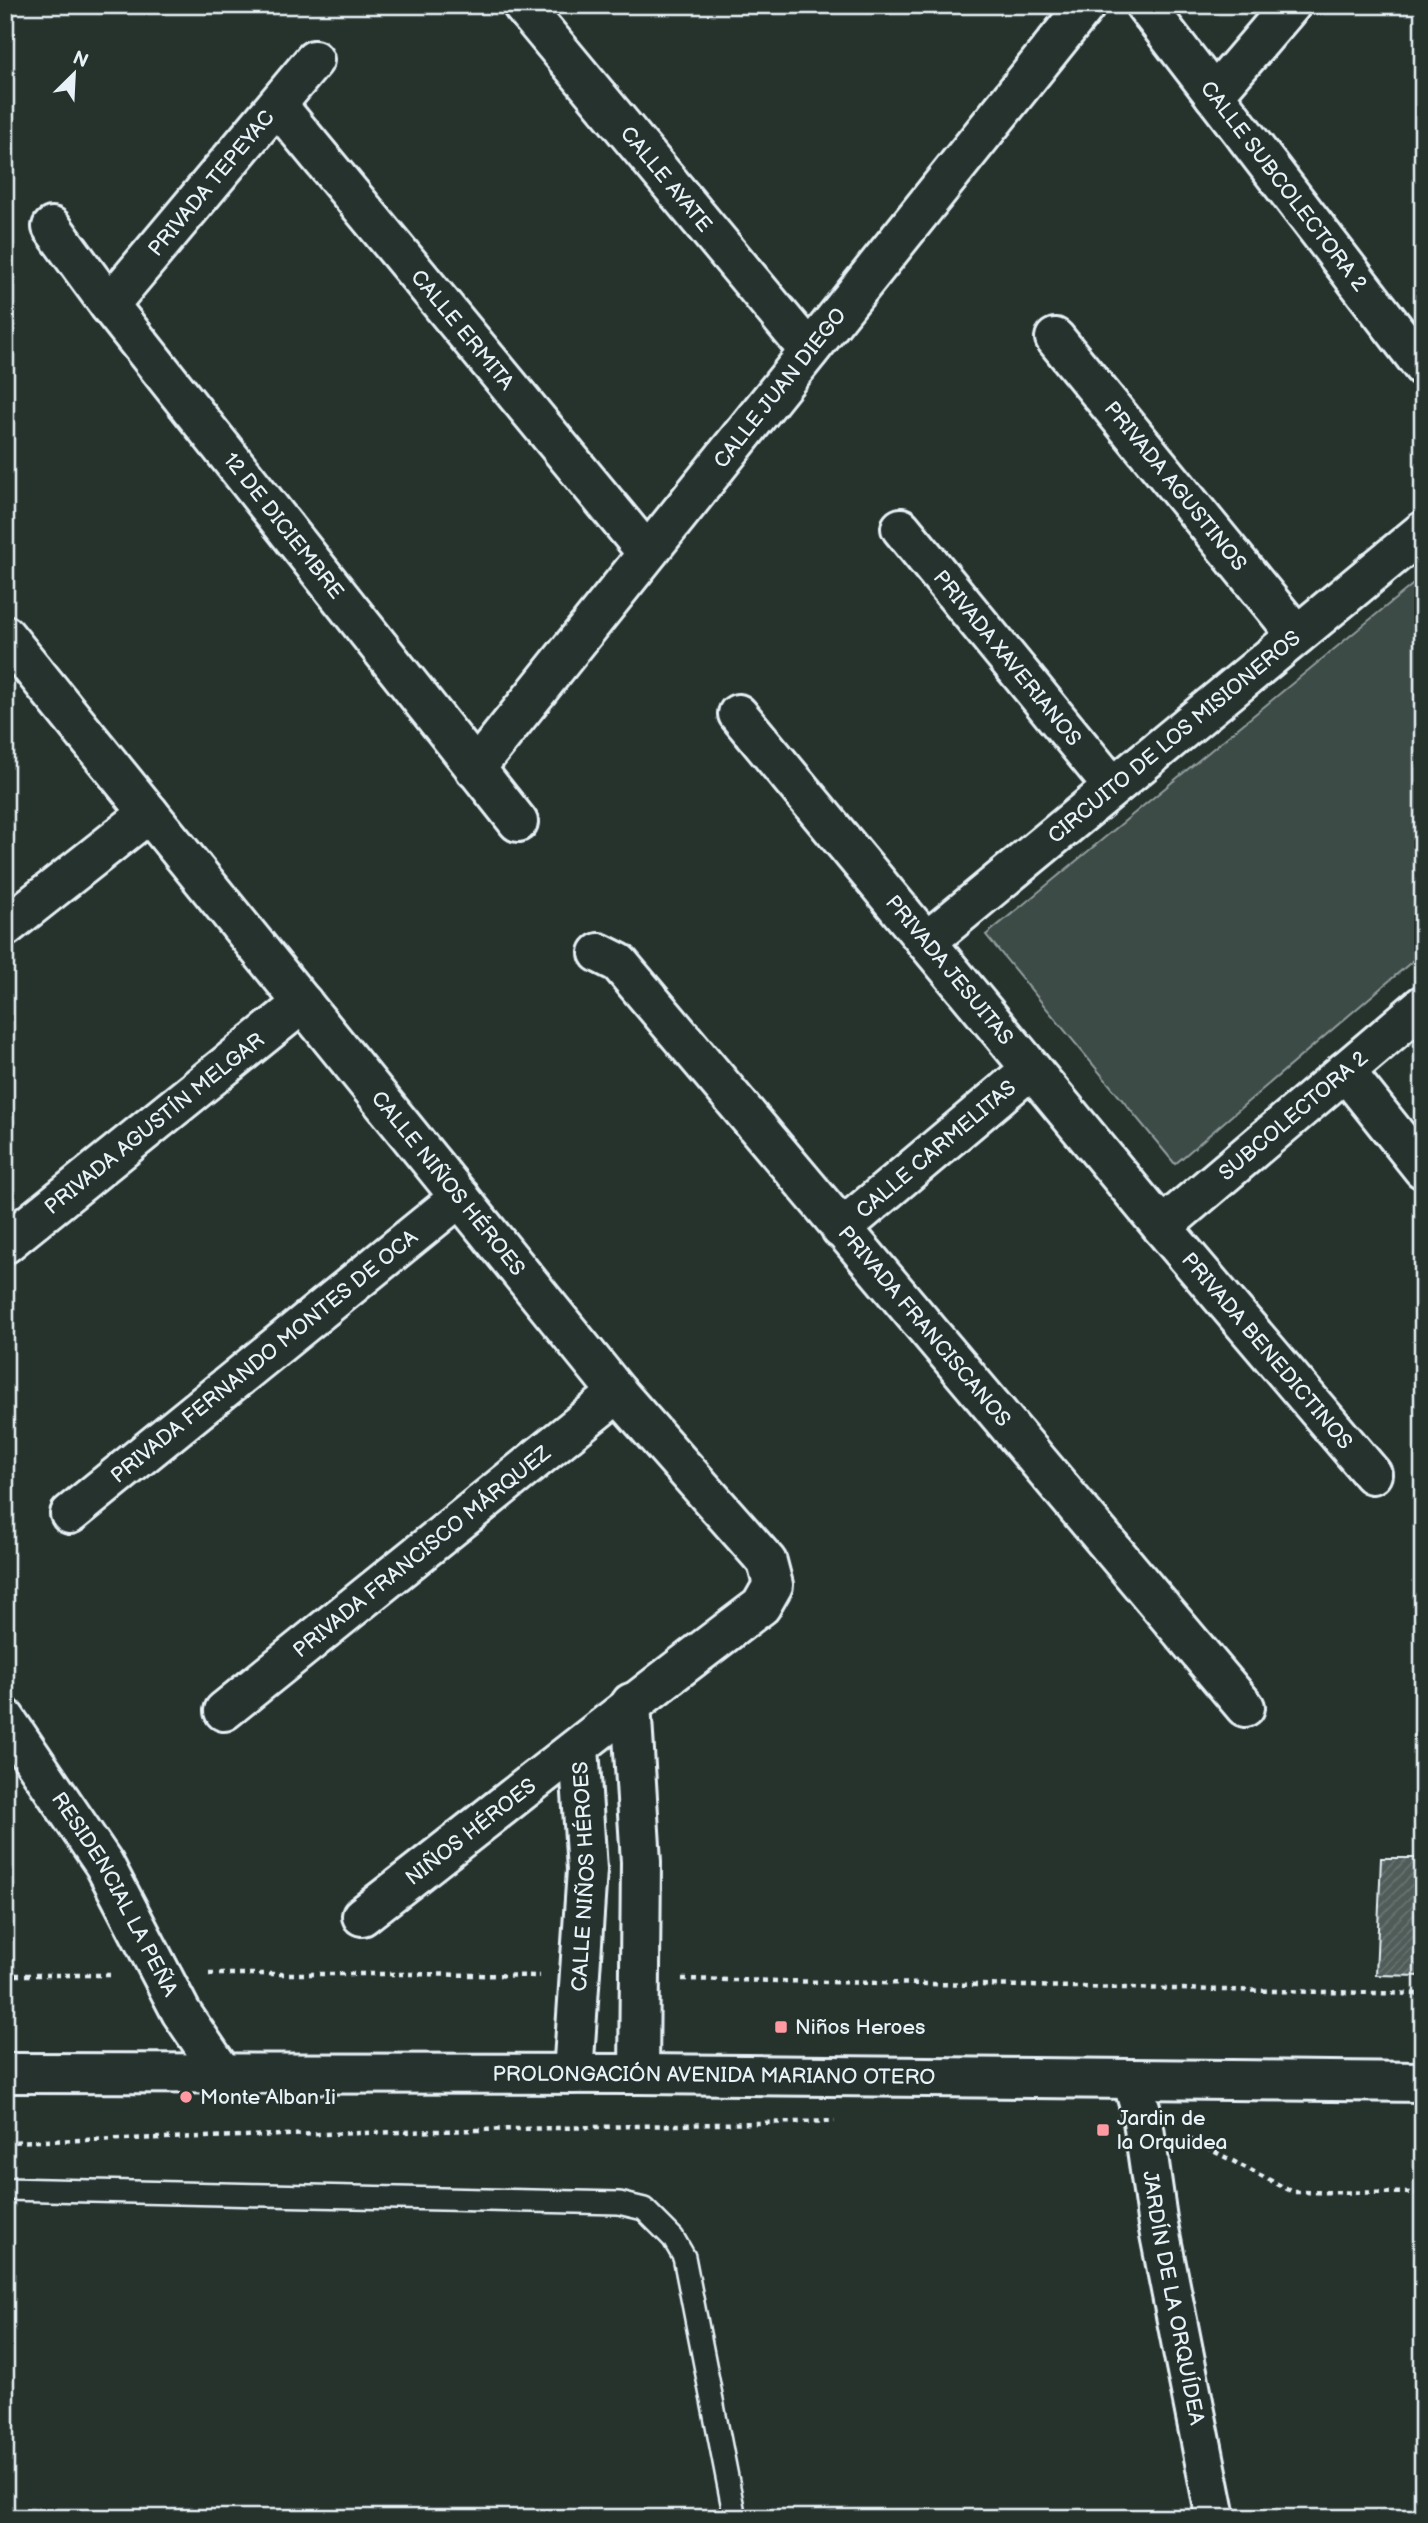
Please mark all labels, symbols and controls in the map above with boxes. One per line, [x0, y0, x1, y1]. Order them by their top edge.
north arrow [38, 38, 108, 108]
text: N [69, 46, 92, 73]
street label: CALLE SUBCOLECTORA 2 [1195, 76, 1373, 296]
street label: PRIVADA TEPEYAC [143, 105, 279, 261]
street label: CALLE AYATE [615, 121, 717, 237]
street label: CALLE ERMITA [406, 265, 520, 395]
street label: CALLE JUAN DIEGO [708, 303, 851, 473]
street label: PRIVADA AGUSTINOS [1099, 396, 1252, 576]
street label: 12 DE DICIEMBRE [218, 448, 349, 604]
street label: PRIVADA XAVERIANOS [928, 565, 1087, 751]
street label: CIRCUITO DE LOS MISIONEROS [1043, 625, 1305, 848]
street label: PRIVADA JESUITAS [880, 890, 1019, 1050]
street label: PRIVADA AGUSTÍN MELGAR [40, 1027, 269, 1219]
street label: SUBCOLECTORA 2 [1214, 1045, 1373, 1186]
street label: CALLE CARMELITAS [851, 1075, 1021, 1223]
street label: CALLE NIÑOS HÉROES [366, 1086, 530, 1281]
street label: PRIVADA FRANCISCANOS [833, 1221, 1016, 1432]
street label: PRIVADA FERNANDO MONTES DE OCA [106, 1224, 422, 1488]
street label: PRIVADA BENEDICTINOS [1177, 1247, 1358, 1454]
street label: PRIVADA FRANCISCO MÁRQUEZ [288, 1440, 555, 1663]
street label: CALLE NIÑOS HÉROES [566, 1761, 600, 1992]
street label: NIÑOS HÉROES [401, 1773, 541, 1891]
street label: RESIDENCIAL LA PEÑA [46, 1787, 183, 2001]
place label: Niños Heroes [795, 2015, 925, 2040]
marker: Niños Heroes [773, 2019, 789, 2035]
street label: PROLONGACIÓN AVENIDA MARIANO OTERO [493, 2061, 936, 2090]
place label: Monte Alban Ii [200, 2085, 336, 2110]
marker: Monte Alban Ii [178, 2089, 194, 2105]
place label: Jardin de la Orquidea [1117, 2106, 1228, 2155]
marker: Jardin de la Orquidea [1095, 2122, 1111, 2138]
street label: JARDÍN DE LA ORQUÍDEA [1138, 2169, 1210, 2427]

